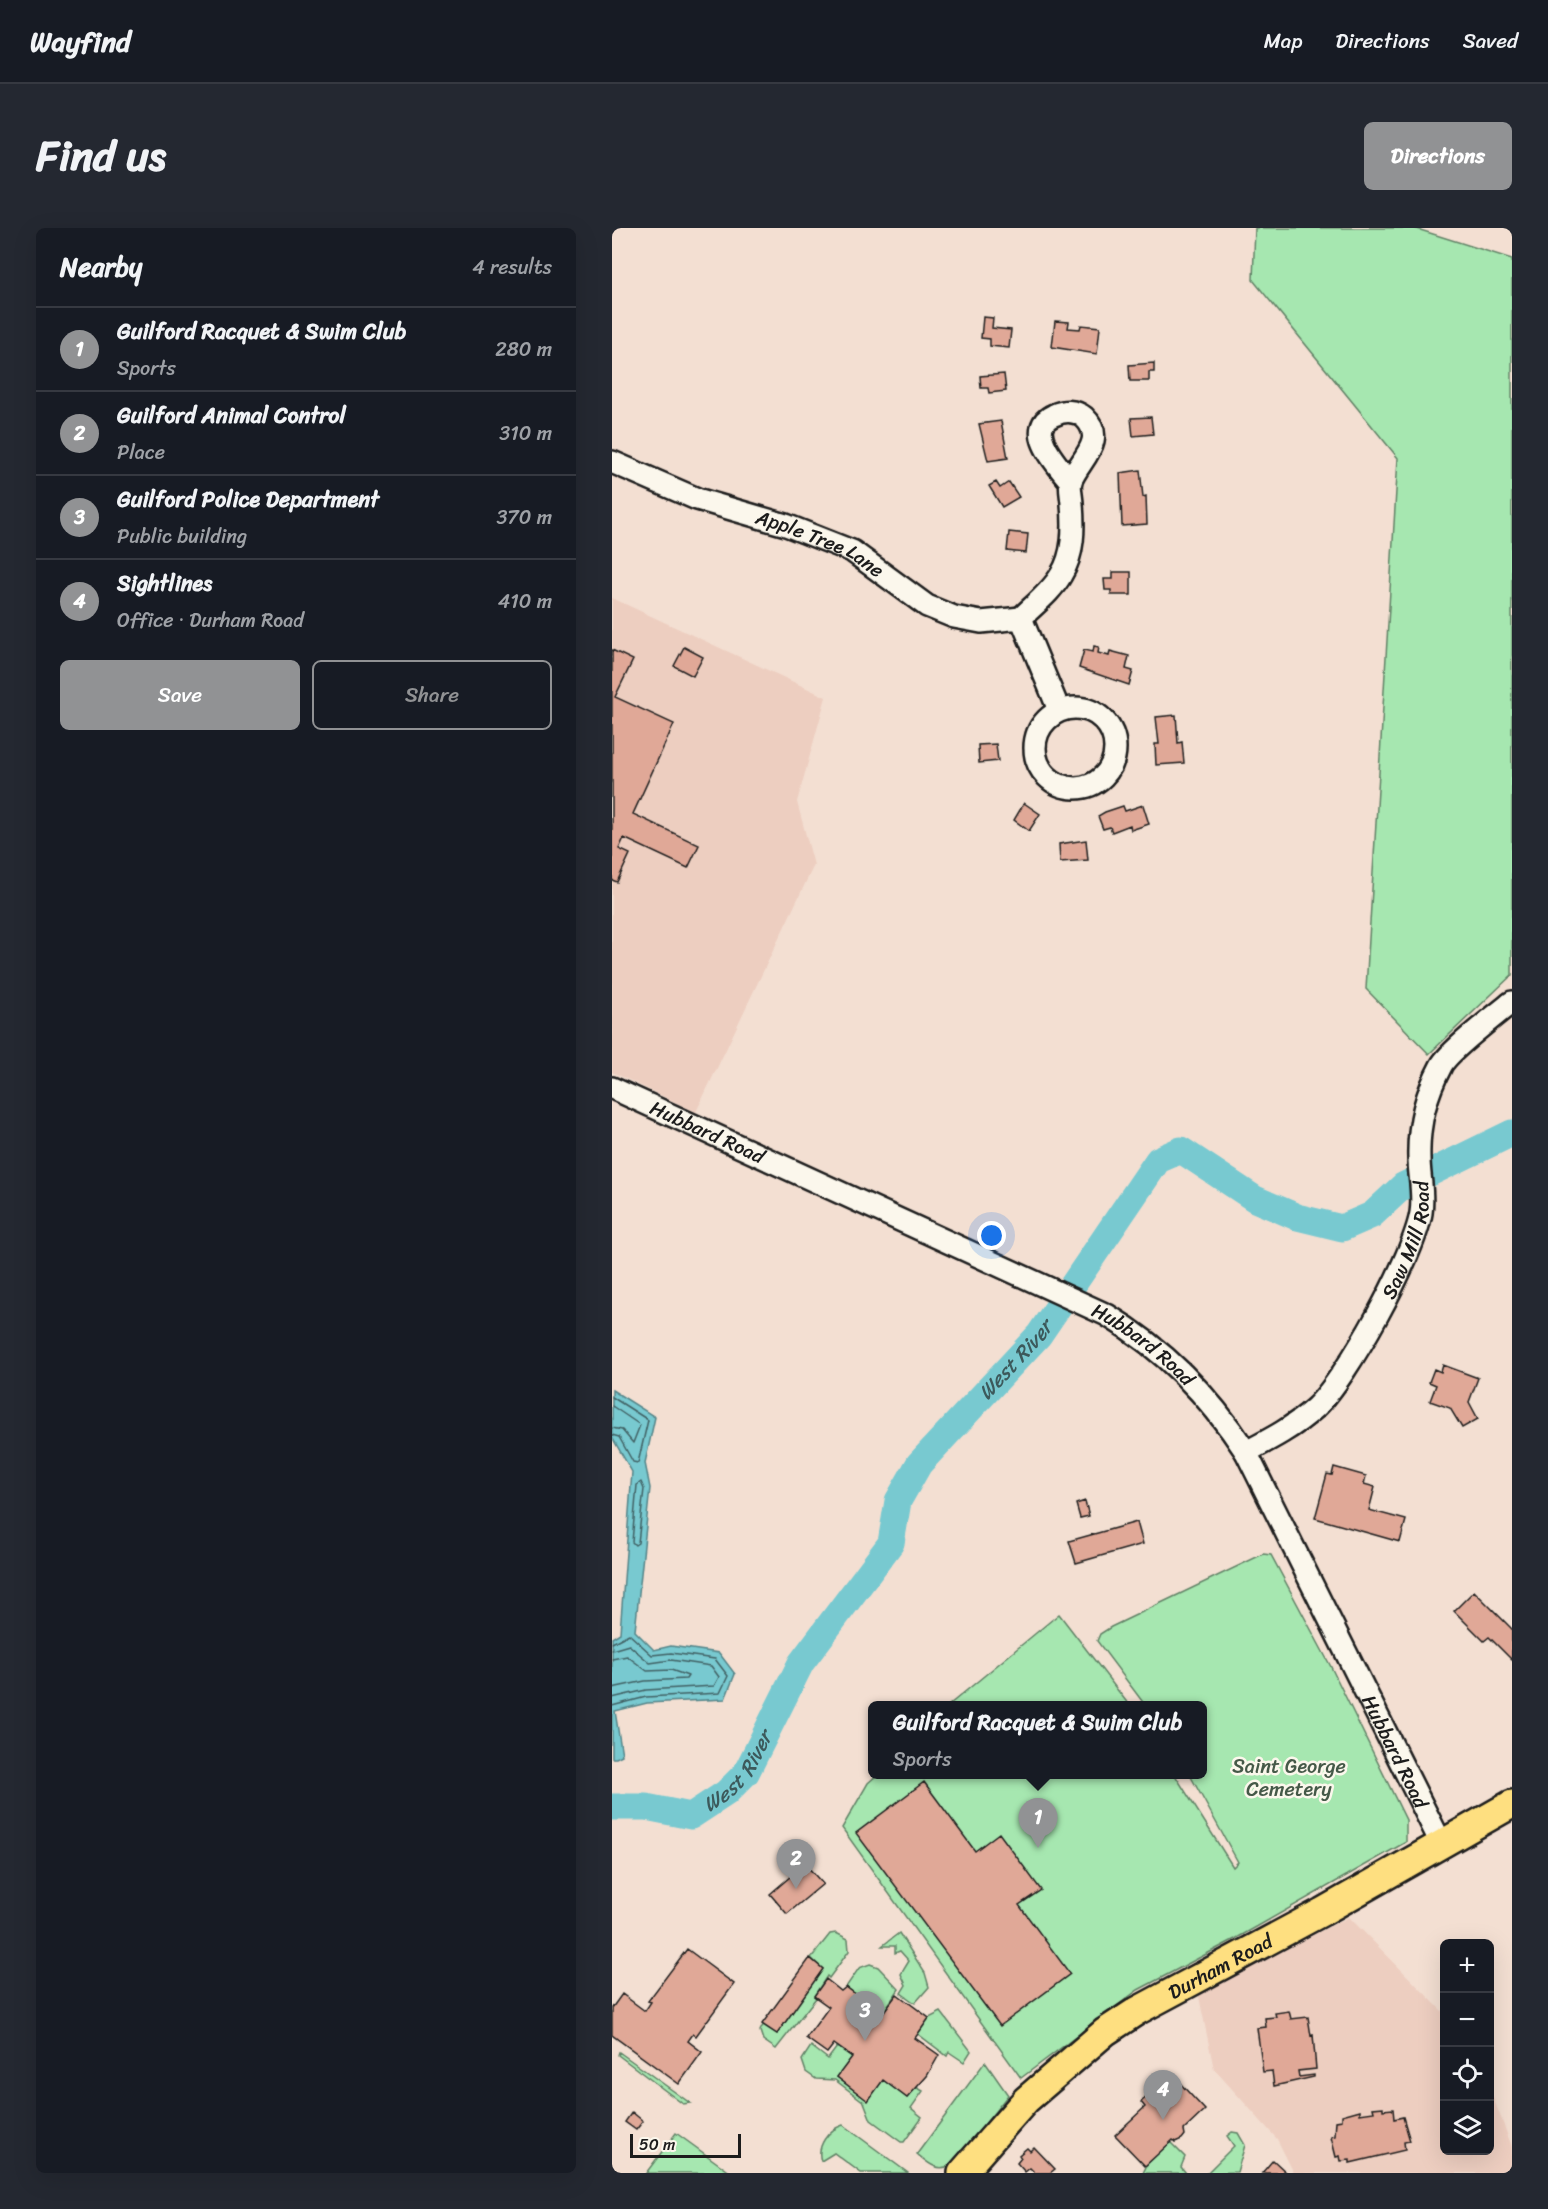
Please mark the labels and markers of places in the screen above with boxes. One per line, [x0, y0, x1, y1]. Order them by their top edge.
pin: 1 [1018, 1798, 1058, 1848]
pin: 2 [776, 1840, 816, 1889]
pin: 3 [846, 1992, 884, 2041]
pin: 4 [1144, 2070, 1182, 2120]

